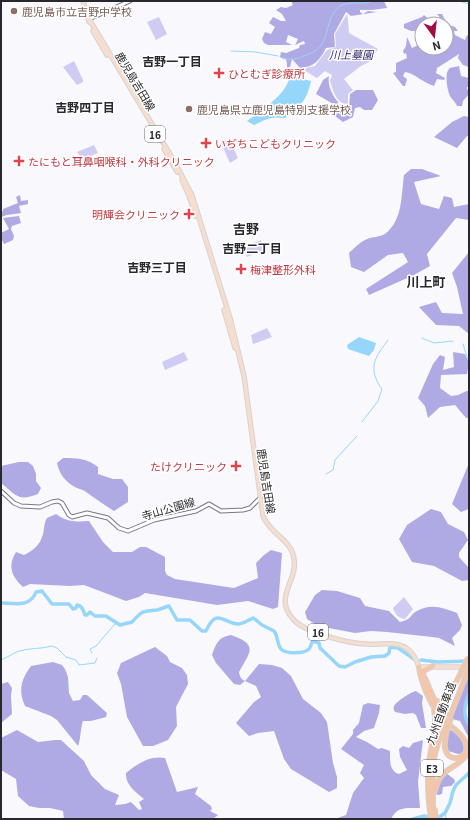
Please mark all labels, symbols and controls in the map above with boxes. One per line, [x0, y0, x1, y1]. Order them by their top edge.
place label: 鹿児島市立吉野中学校 [22, 3, 132, 19]
marker: 鹿児島市立吉野中学校 [9, 6, 19, 16]
north arrow [414, 16, 454, 56]
text: N [431, 38, 443, 55]
park label: 川上墓園 [329, 46, 375, 62]
street label: 鹿児島吉田線 [112, 49, 160, 113]
district label: 吉野一丁目 [142, 52, 202, 69]
place label: ひとむぎ診療所 [228, 65, 306, 81]
marker: ひとむぎ診療所 [213, 67, 225, 79]
district label: 吉野四丁目 [55, 98, 115, 115]
place label: 鹿児島県立鹿児島特別支援学校 [197, 101, 351, 117]
marker: 鹿児島県立鹿児島特別支援学校 [184, 104, 194, 114]
road number: 16 [145, 126, 165, 142]
place label: いぢちこどもクリニック [215, 135, 336, 151]
marker: いぢちこどもクリニック [200, 137, 212, 149]
place label: たにもと耳鼻咽喉科・外科クリニック [28, 153, 215, 169]
marker: たにもと耳鼻咽喉科・外科クリニック [13, 155, 25, 167]
place label: 明輝会クリニック [92, 206, 180, 222]
marker: 明輝会クリニック [183, 208, 195, 220]
district label: 吉野 [233, 219, 259, 238]
district label: 吉野二丁目 [222, 239, 282, 256]
district label: 吉野三丁目 [127, 258, 187, 275]
place label: 梅津整形外科 [250, 261, 316, 277]
marker: 梅津整形外科 [235, 263, 247, 275]
district label: 川上町 [406, 272, 446, 291]
street label: 鹿児島吉田線 [254, 447, 280, 515]
place label: たけクリニック [150, 458, 227, 474]
marker: たけクリニック [230, 460, 242, 472]
street label: 寺山公園線 [139, 493, 197, 523]
road number: 16 [308, 624, 328, 640]
street label: 九州自動車道 [421, 679, 459, 747]
road number: E3 [421, 760, 443, 776]

